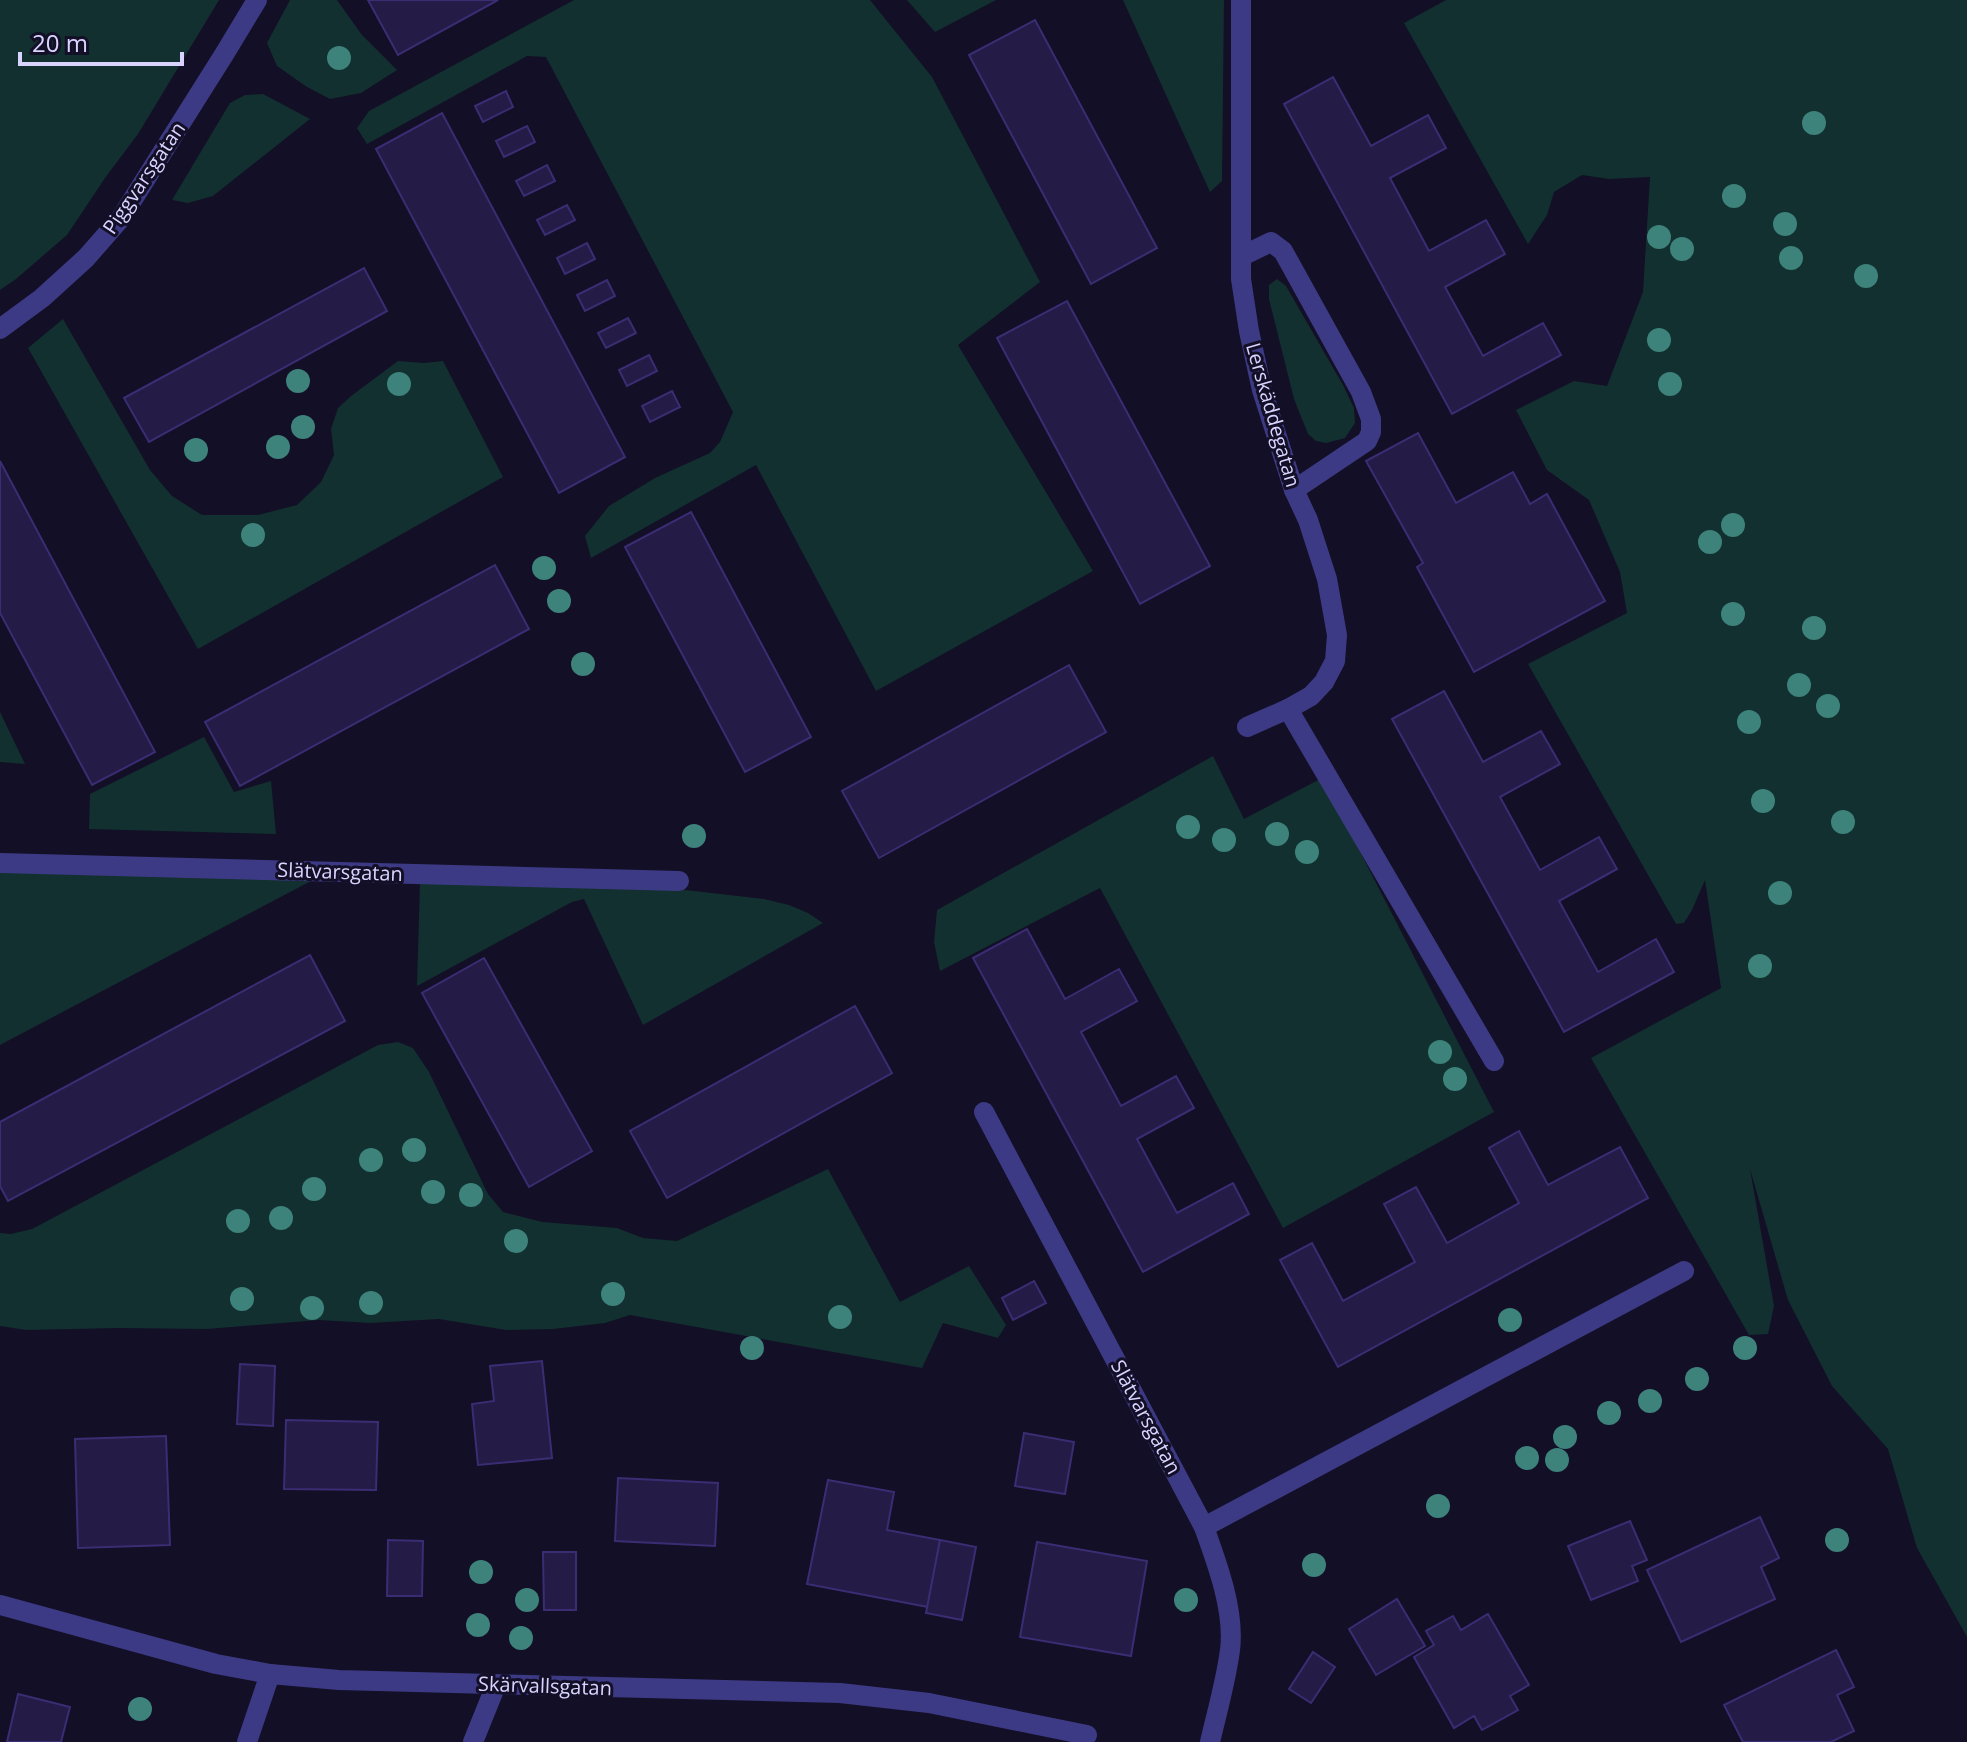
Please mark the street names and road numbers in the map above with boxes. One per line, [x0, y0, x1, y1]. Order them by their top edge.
street label: Piggvarsgatan [96, 116, 191, 239]
street label: Lerskäddegatan [1240, 339, 1307, 490]
street label: Slätvarsgatan [277, 856, 403, 887]
street label: Slätvarsgatan [1105, 1355, 1188, 1479]
street label: Skärvallsgatan [478, 1670, 612, 1701]

